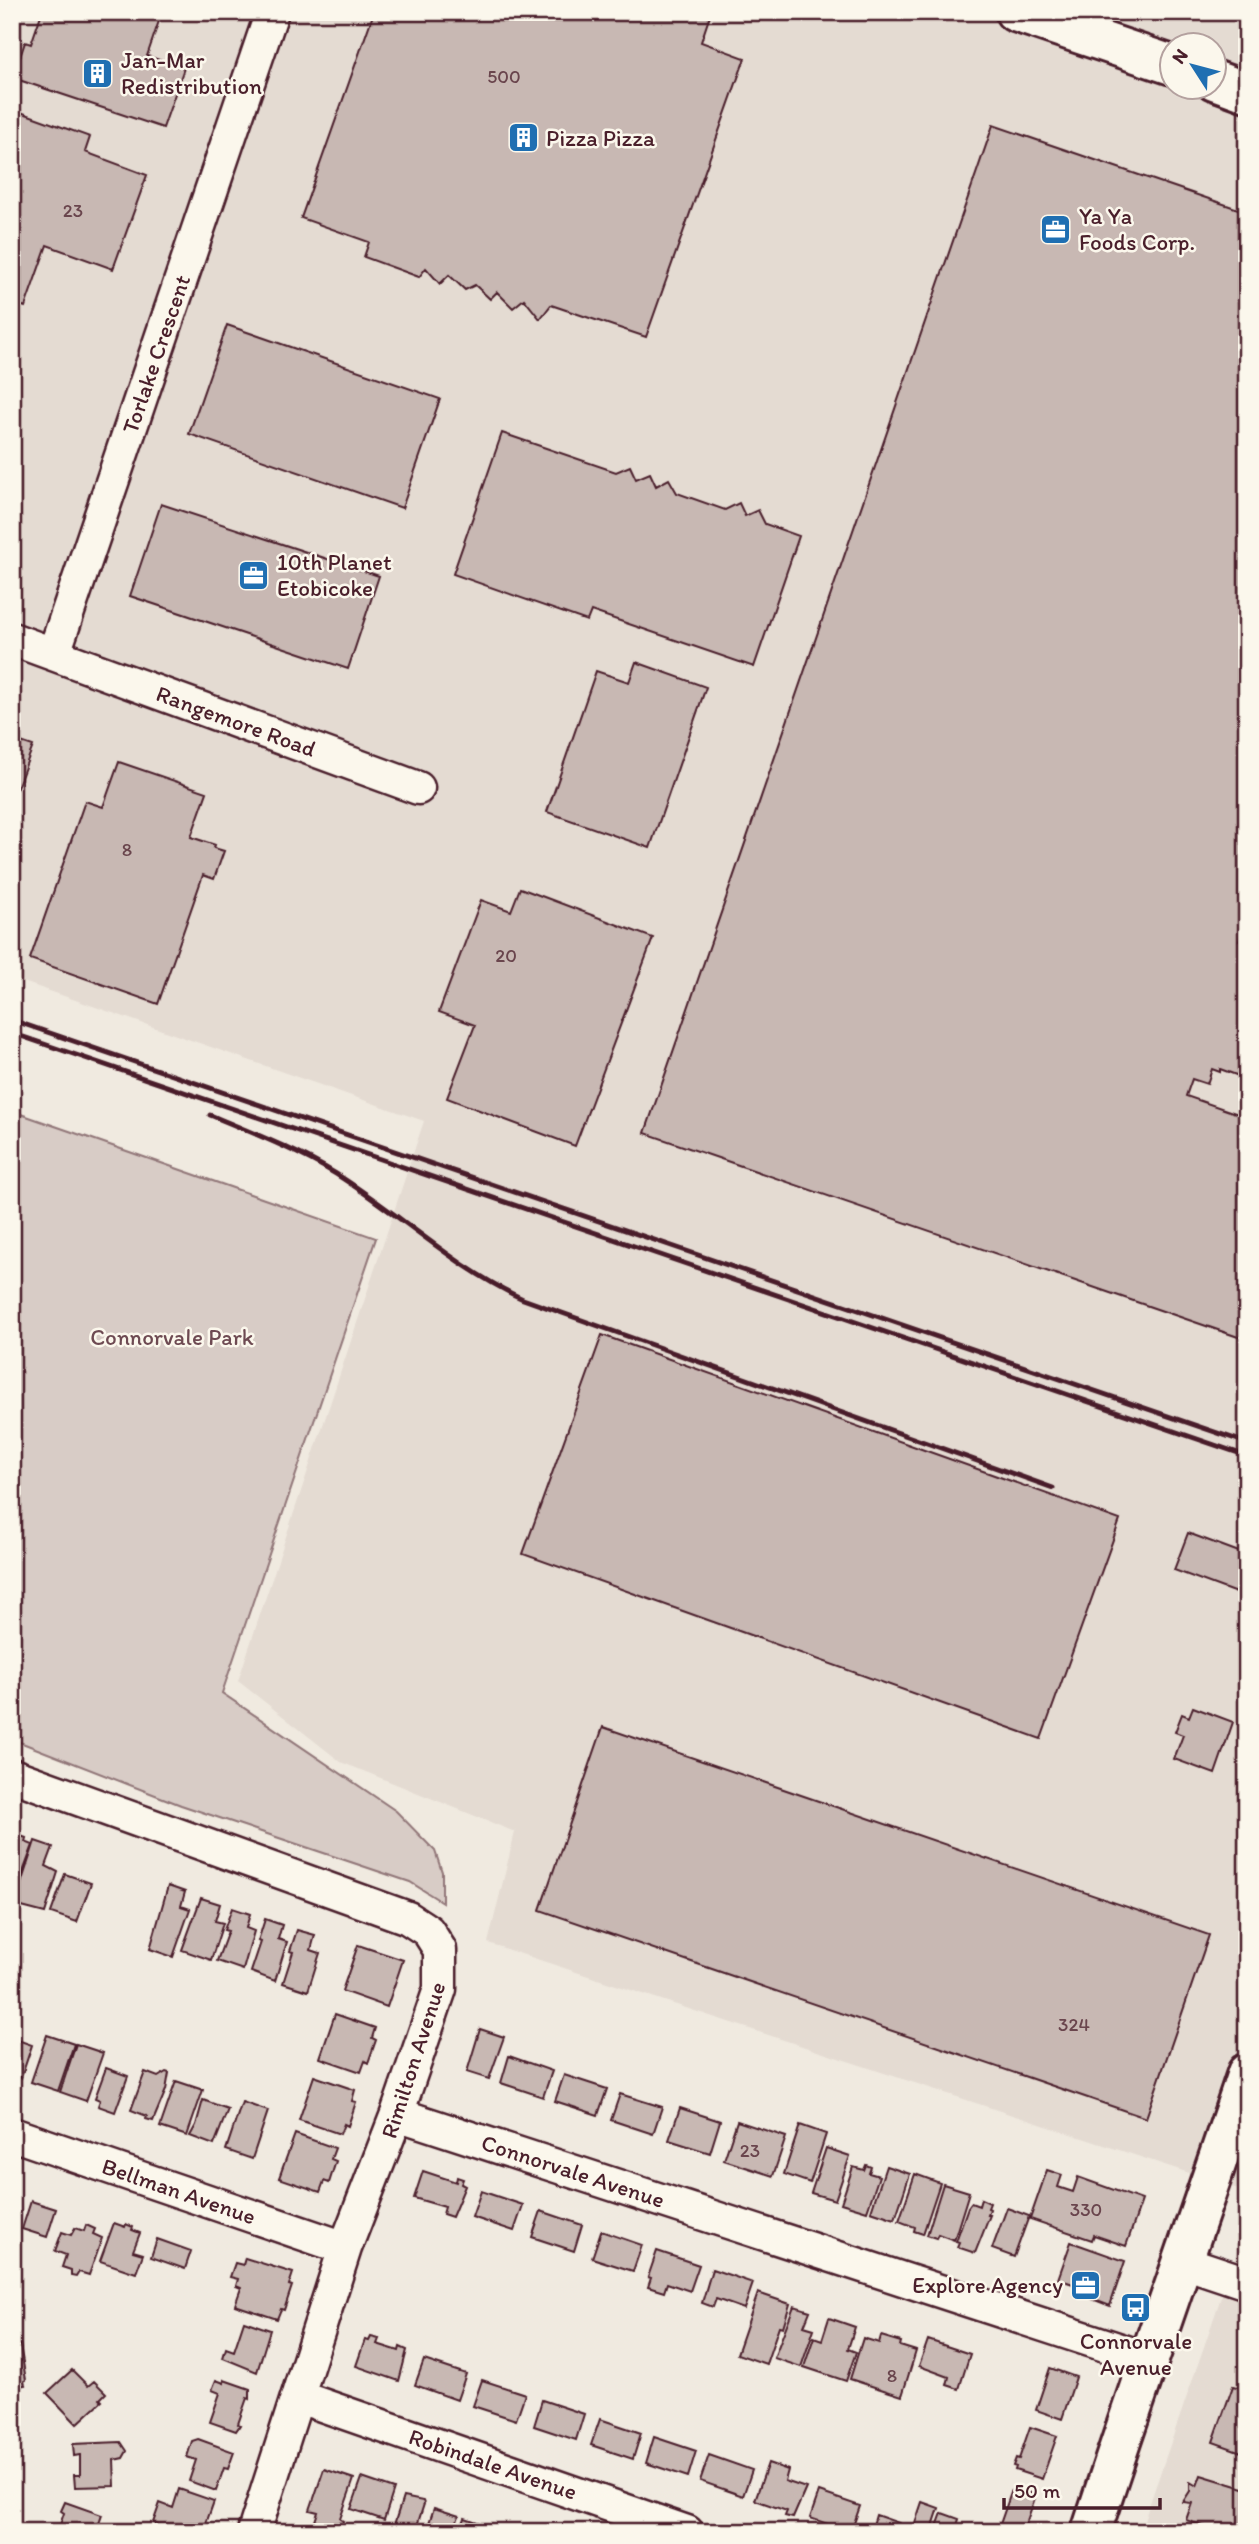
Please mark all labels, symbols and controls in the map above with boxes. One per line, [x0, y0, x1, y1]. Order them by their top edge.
north arrow [1158, 32, 1228, 102]
text: N [1167, 44, 1193, 68]
place label: Jan-Mar Redistribution [121, 46, 262, 100]
building icon: Jan-Mar Redistribution [81, 56, 115, 90]
house number: 500 [487, 65, 521, 88]
building icon: Pizza Pizza [506, 121, 540, 155]
place label: Pizza Pizza [546, 124, 655, 152]
house number: 23 [63, 199, 83, 222]
place label: Ya Ya Foods Corp. [1079, 202, 1195, 256]
office icon: Ya Ya Foods Corp. [1039, 212, 1073, 246]
street label: Torlake Crescent [116, 271, 196, 437]
place label: 10th Planet Etobicoke [277, 548, 392, 602]
office icon: 10th Planet Etobicoke [237, 558, 271, 592]
street label: Rangemore Road [152, 679, 320, 763]
house number: 8 [122, 838, 132, 861]
house number: 20 [495, 944, 517, 967]
park label: Connorvale Park [90, 1323, 254, 1351]
street label: Rimilton Avenue [374, 1978, 452, 2142]
house number: 324 [1058, 2013, 1090, 2036]
street label: Connorvale Avenue [478, 2128, 668, 2214]
house number: 23 [740, 2139, 760, 2162]
street label: Bellman Avenue [98, 2152, 260, 2230]
house number: 330 [1070, 2198, 1102, 2221]
office icon: Explore Agency [1069, 2268, 1103, 2302]
place label: Explore Agency [912, 2271, 1063, 2299]
bus stop icon: Connorvale Avenue [1119, 2290, 1153, 2324]
place label: Connorvale Avenue [1080, 2327, 1192, 2381]
house number: 8 [887, 2364, 897, 2387]
street label: Robindale Avenue [405, 2422, 581, 2506]
scale bar [1004, 2467, 1159, 2511]
text: 50 m [1014, 2478, 1061, 2503]

